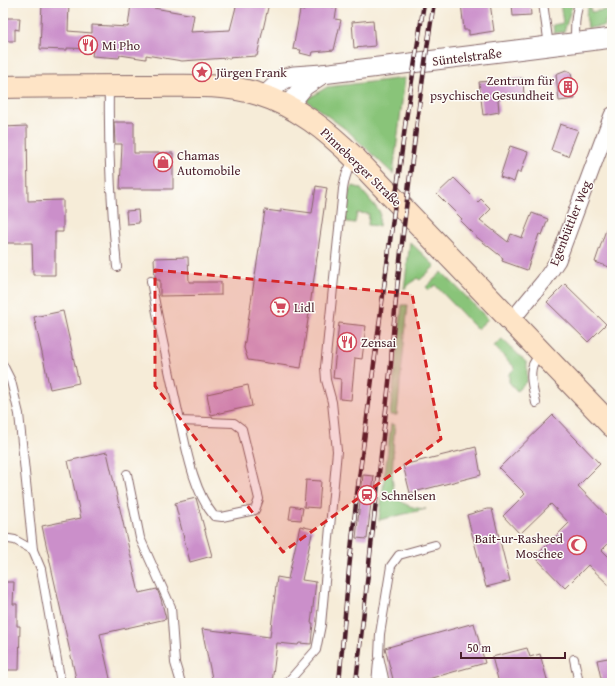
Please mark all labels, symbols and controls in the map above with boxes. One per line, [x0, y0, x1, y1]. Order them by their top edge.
restaurant icon: Mi Pho [77, 34, 99, 56]
place label: Mi Pho [102, 36, 140, 55]
street label: Süntelstraße [431, 43, 503, 71]
place icon: Jürgen Frank [191, 61, 213, 83]
place label: Jürgen Frank [214, 63, 287, 82]
place label: Zentrum für psychische Gesundheit [430, 71, 555, 105]
building icon: Zentrum für psychische Gesundheit [557, 76, 579, 98]
street label: Pinneberger Straße [316, 123, 406, 211]
place label: Chamas Automobile [177, 146, 241, 180]
shop icon: Chamas Automobile [152, 151, 174, 173]
street label: Egenbüttler Weg [544, 177, 596, 268]
supermarket icon: Lidl [269, 296, 291, 318]
place label: Lidl [294, 298, 315, 317]
restaurant icon: Zensai [336, 331, 358, 353]
place label: Zensai [361, 333, 397, 352]
station icon: Schnelsen [356, 484, 378, 506]
place label: Schnelsen [381, 486, 437, 505]
place label: Bait-ur-Rasheed Moschee [475, 529, 563, 563]
mosque icon: Bait-ur-Rasheed Moschee [566, 534, 588, 556]
scale bar [461, 634, 565, 660]
text: 50 m [467, 639, 491, 656]

